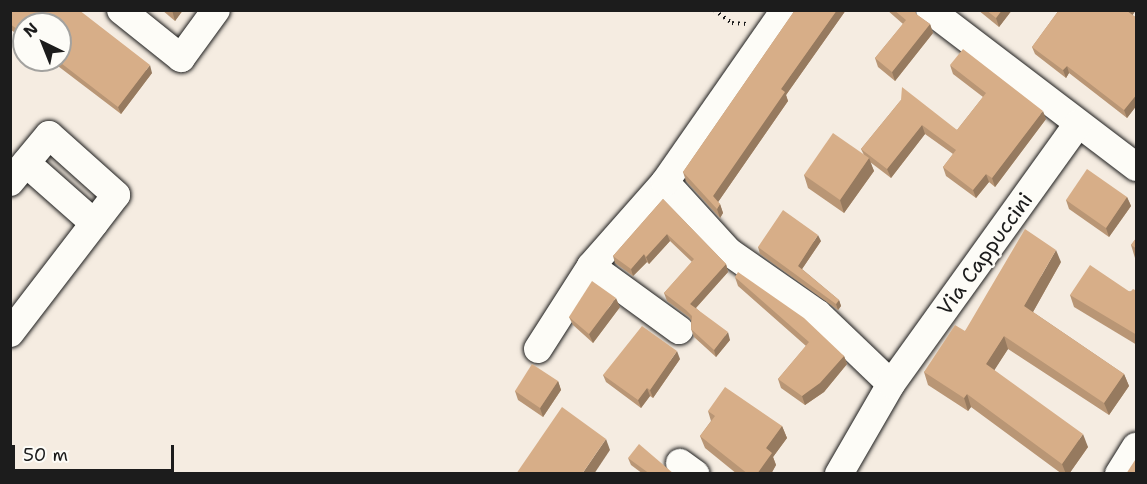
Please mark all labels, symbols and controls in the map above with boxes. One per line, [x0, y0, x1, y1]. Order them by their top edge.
north arrow [12, 12, 72, 72]
text: N [19, 18, 43, 42]
street label: Via Cappuccini [932, 188, 1038, 320]
scale bar [15, 433, 177, 471]
text: 50 m [23, 443, 68, 467]

